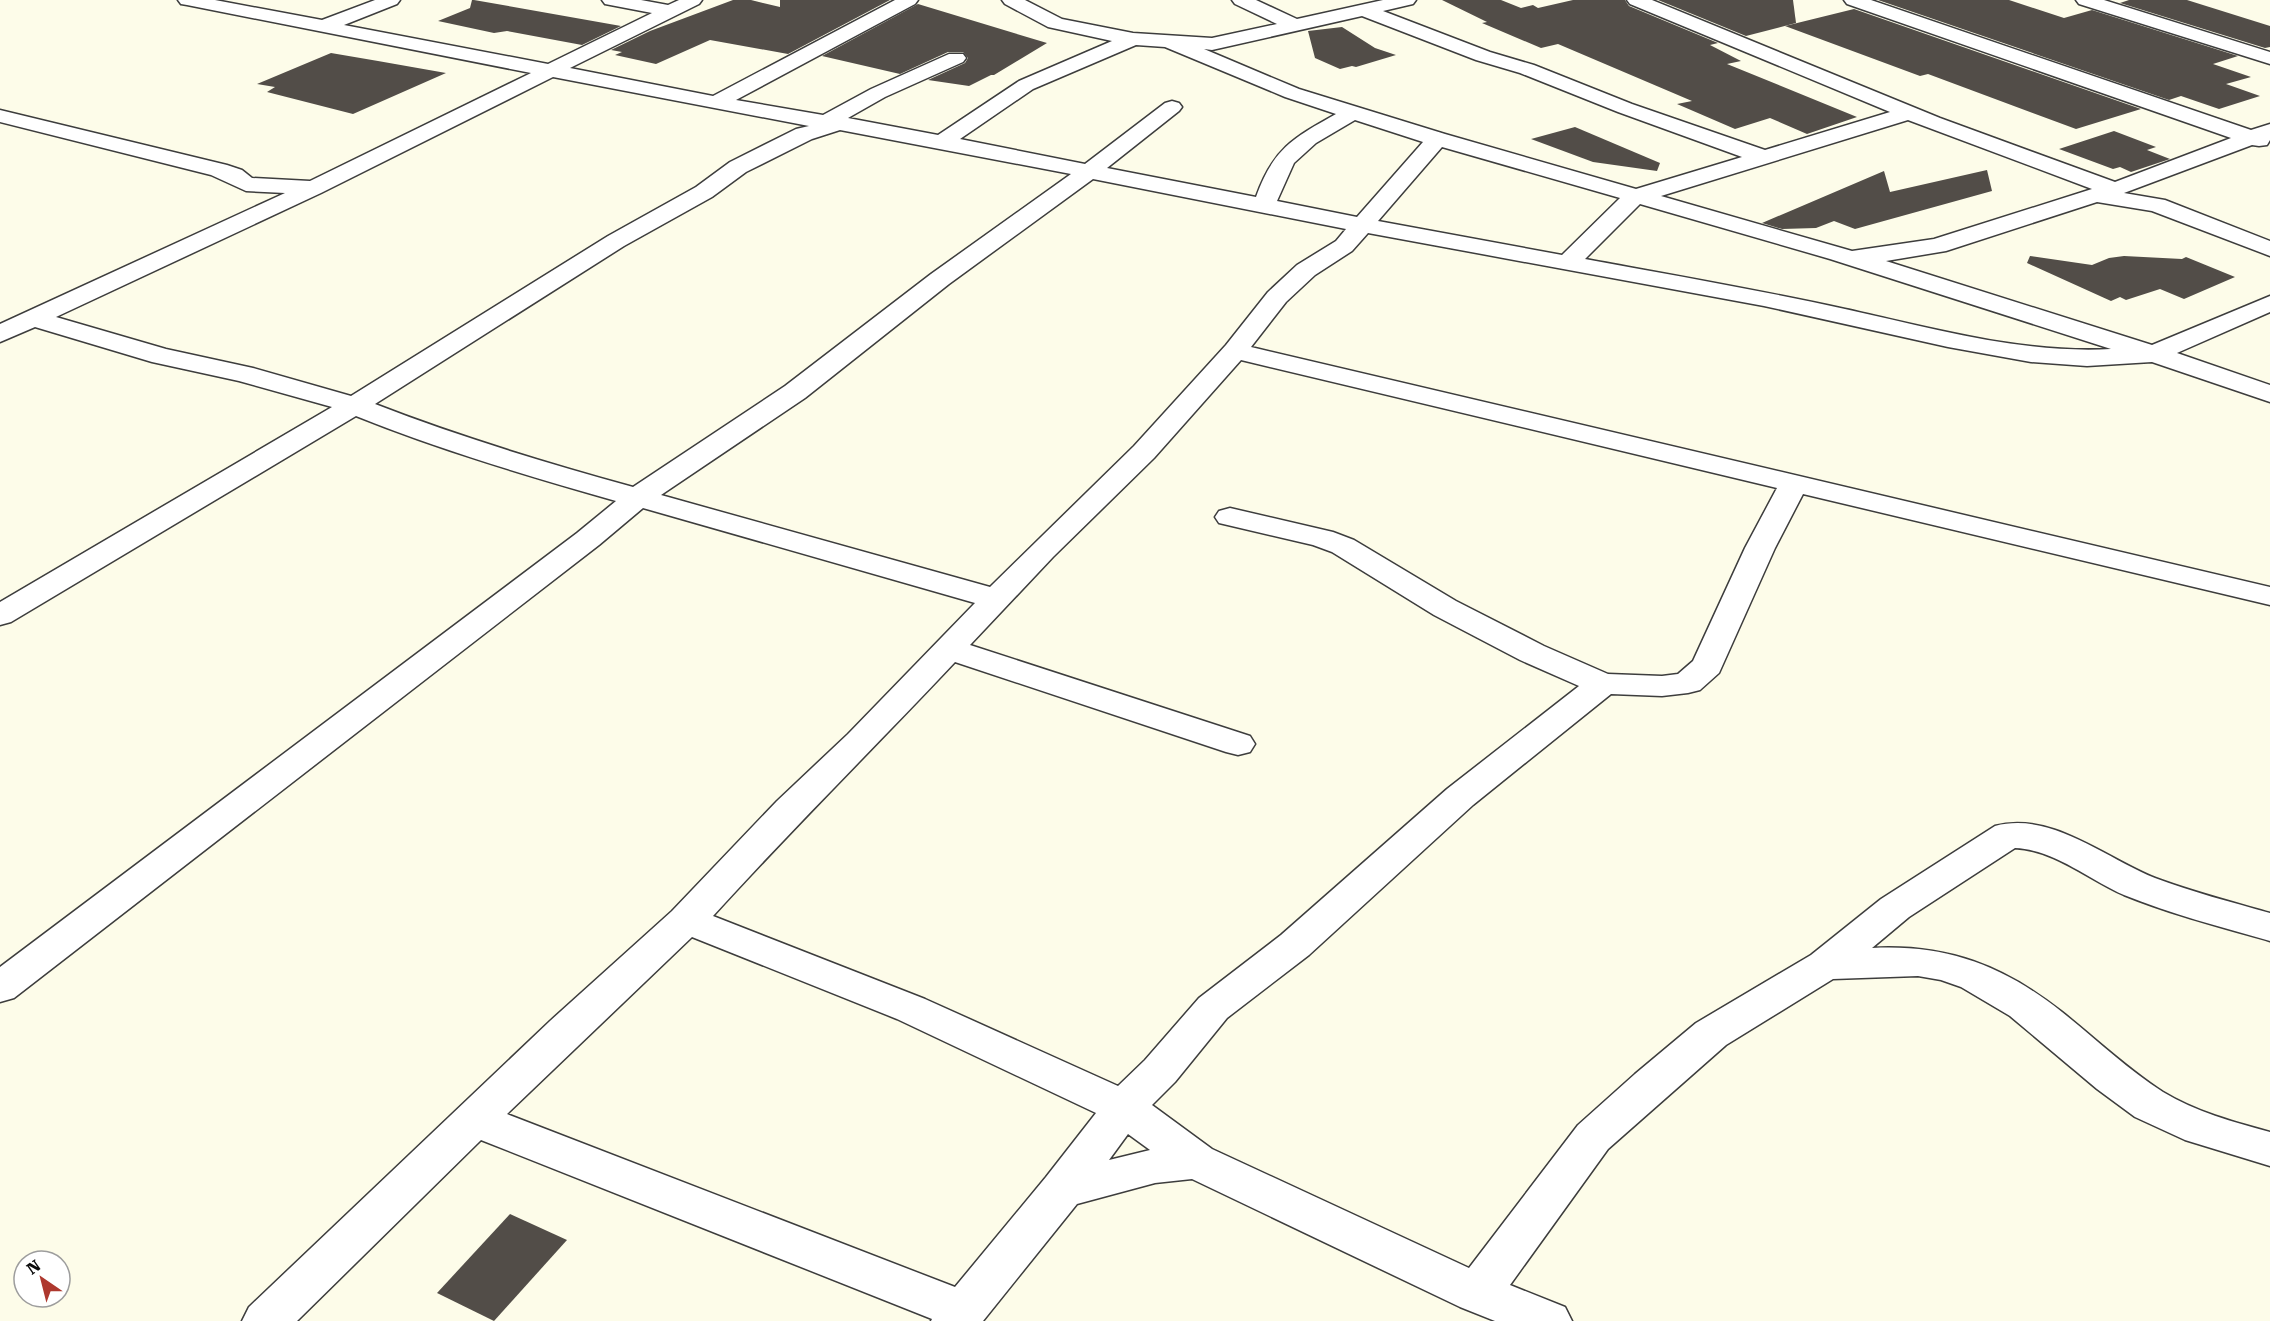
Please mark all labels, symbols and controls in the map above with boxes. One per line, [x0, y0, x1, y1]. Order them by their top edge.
north arrow [12, 1249, 72, 1309]
text: N [23, 1256, 44, 1278]

